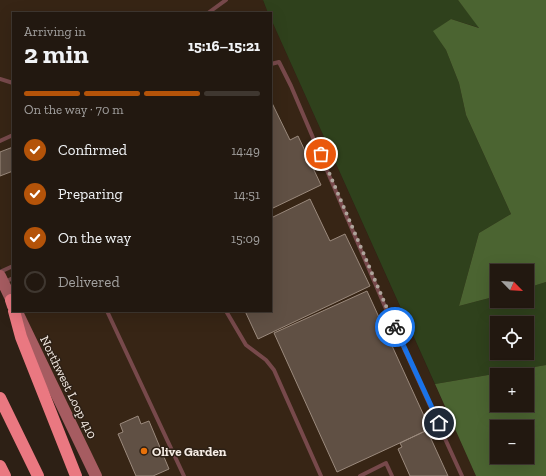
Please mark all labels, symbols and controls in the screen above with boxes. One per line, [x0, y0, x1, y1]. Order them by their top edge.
text: Arriving in [24, 24, 86, 39]
text: 15:16–15:21 [188, 37, 260, 55]
text: 2 min [24, 38, 89, 70]
text: On the way · 70 m [24, 102, 124, 117]
pin [304, 137, 338, 171]
icon: check [24, 139, 46, 161]
text: Confirmed [58, 141, 127, 159]
text: 14:49 [231, 143, 260, 158]
icon: bag [310, 143, 332, 165]
icon: check [24, 183, 46, 205]
text: Preparing [58, 185, 123, 203]
text: 14:51 [233, 187, 260, 202]
icon: check [24, 227, 46, 249]
text: On the way [58, 229, 131, 247]
text: 15:09 [231, 231, 260, 246]
north arrow [490, 264, 534, 308]
map controls [490, 264, 534, 464]
text: Delivered [58, 273, 120, 291]
courier [375, 307, 415, 347]
icon: bike [384, 316, 406, 338]
button: locate [490, 316, 534, 360]
street label: Northwest Loop 410 [37, 333, 100, 441]
button: + [490, 368, 534, 412]
pin [422, 406, 456, 440]
icon: home [428, 412, 450, 434]
button: − [490, 420, 534, 464]
place label: Olive Garden [152, 444, 227, 459]
marker: Olive Garden [139, 446, 149, 456]

